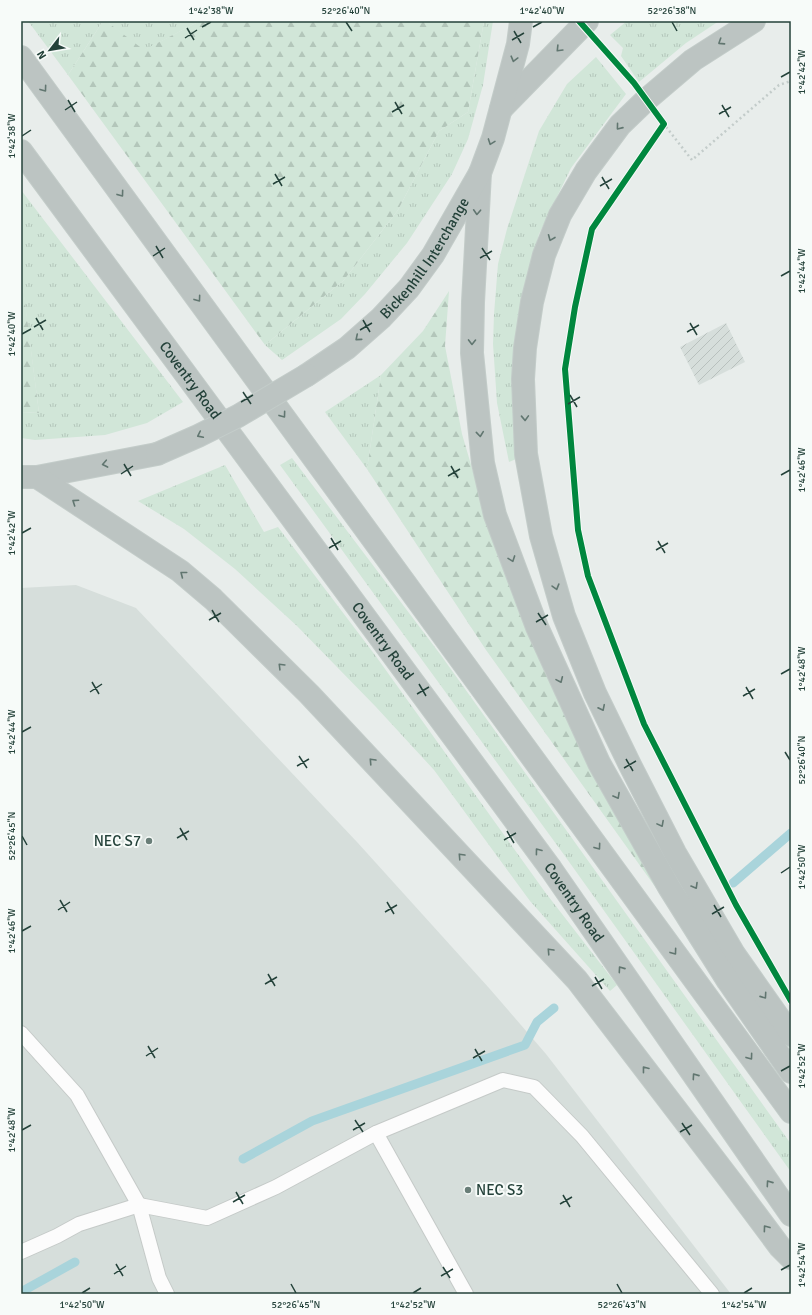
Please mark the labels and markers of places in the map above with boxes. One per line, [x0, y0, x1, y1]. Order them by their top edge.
place label: NEC S7 [94, 832, 141, 850]
marker: NEC S7 [144, 836, 154, 846]
place label: NEC S3 [476, 1181, 523, 1199]
marker: NEC S3 [463, 1185, 473, 1195]

